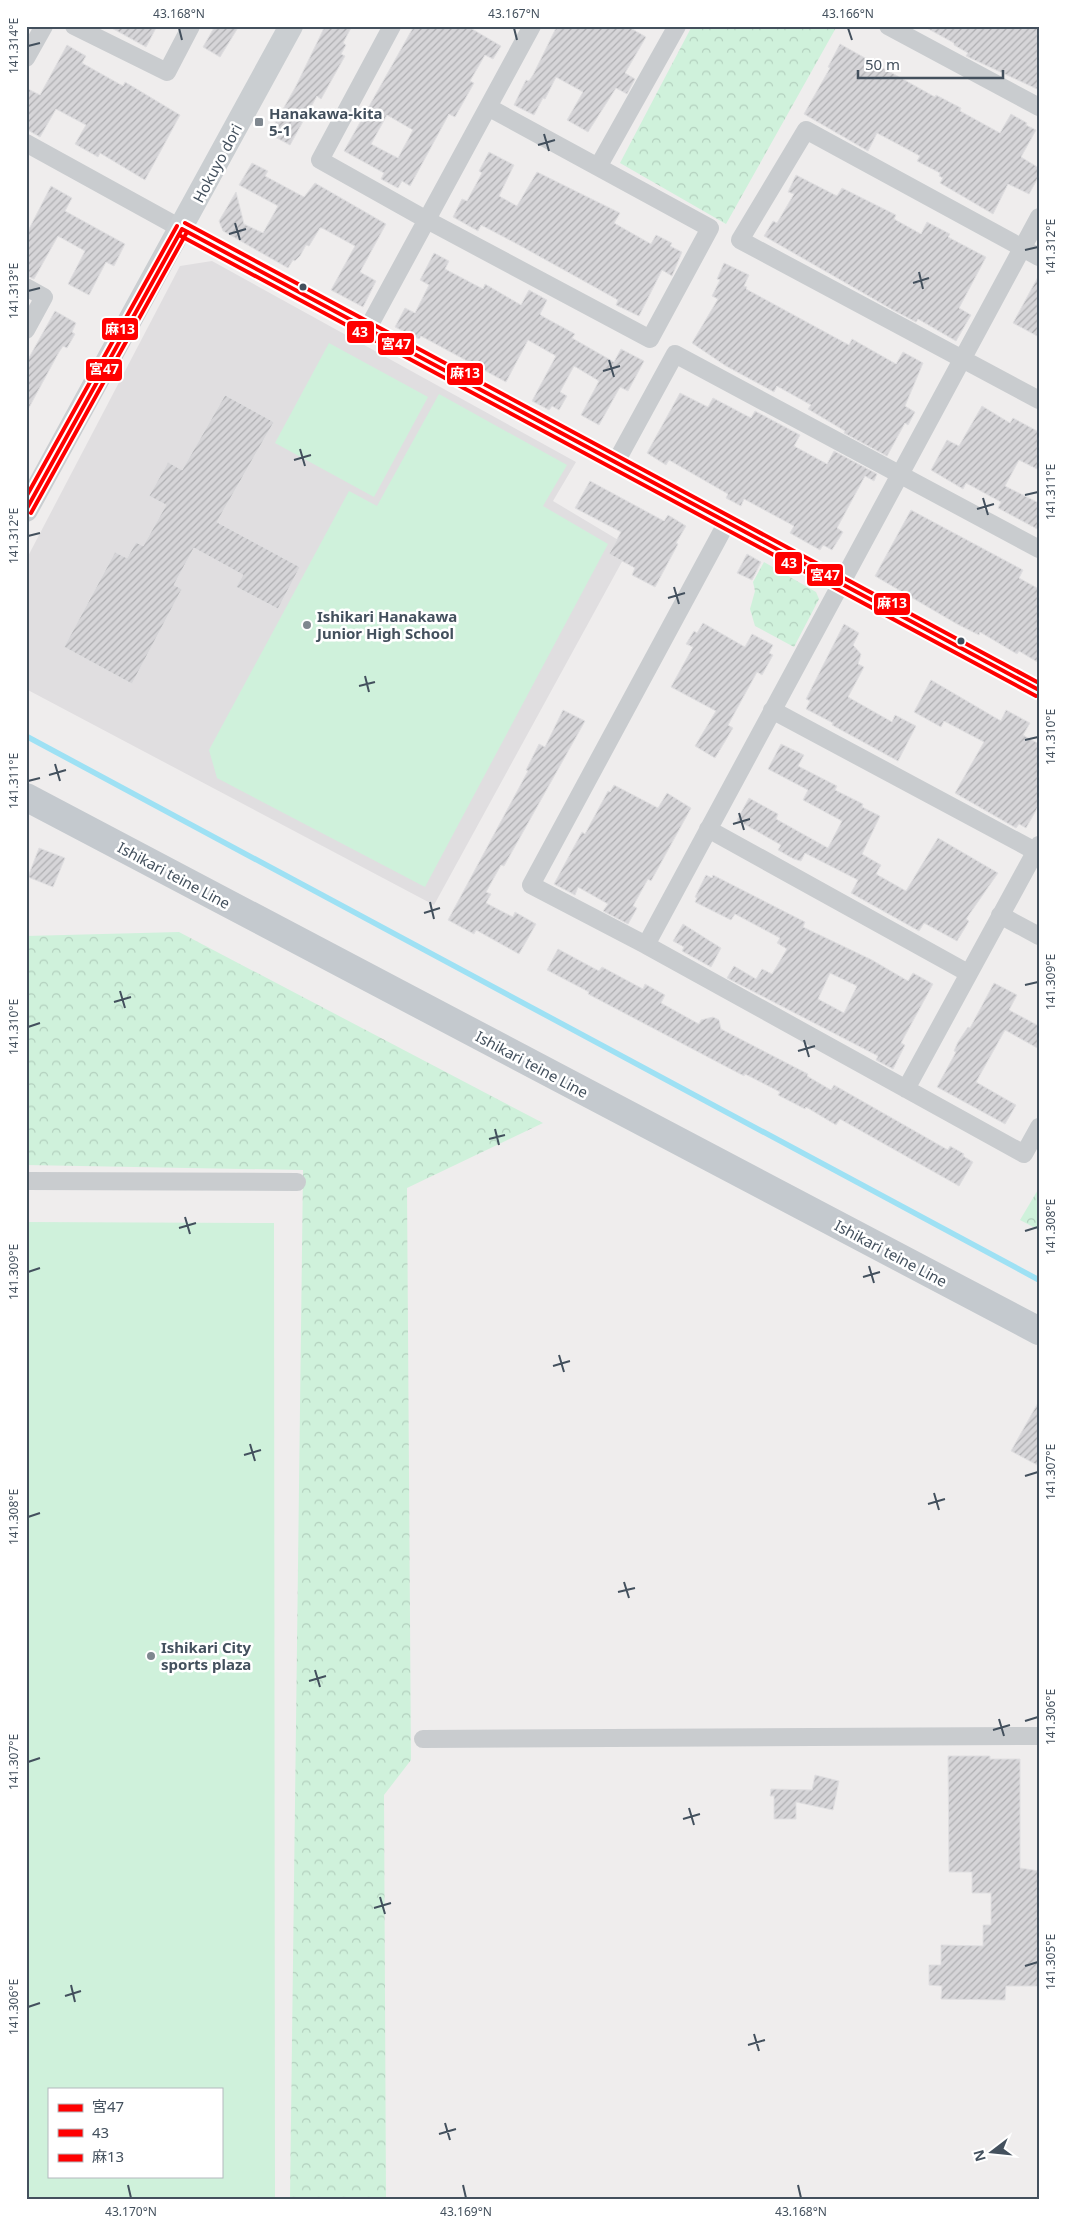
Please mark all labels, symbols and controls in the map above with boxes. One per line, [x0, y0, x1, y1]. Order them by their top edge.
text: 43.168°N [153, 5, 205, 22]
text: 43.167°N [488, 5, 540, 22]
text: 43.166°N [822, 5, 874, 22]
text: 141.314°E [5, 18, 22, 74]
scale bar [858, 48, 1002, 80]
text: 50 m [865, 54, 900, 74]
place label: Hanakawa-kita 5-1 [269, 103, 382, 140]
marker: Hanakawa-kita 5-1 [253, 116, 265, 128]
street label: Hokuyo dori [188, 120, 246, 206]
text: 141.312°E [1042, 219, 1059, 275]
text: 141.313°E [5, 263, 22, 319]
unlabelled marker [298, 282, 308, 292]
line badge: 麻13 [101, 317, 139, 341]
text: 麻13 [105, 319, 135, 338]
line badge: 43 [346, 320, 375, 344]
text: 43 [352, 322, 368, 341]
line badge: 宮47 [377, 332, 415, 356]
text: 宮47 [381, 334, 411, 353]
line badge: 宮47 [85, 358, 123, 382]
text: 宮47 [89, 359, 119, 378]
line badge: 麻13 [446, 362, 484, 386]
text: 麻13 [450, 363, 480, 382]
text: 141.311°E [1042, 464, 1059, 520]
text: 141.312°E [5, 508, 22, 564]
line badge: 43 [774, 551, 803, 575]
text: 43 [781, 553, 797, 572]
line badge: 宮47 [806, 563, 844, 587]
text: 宮47 [810, 565, 840, 584]
line badge: 麻13 [873, 592, 911, 616]
text: 麻13 [877, 593, 907, 612]
place label: Ishikari Hanakawa Junior High School [315, 606, 457, 643]
marker: Ishikari Hanakawa Junior High School [301, 619, 313, 631]
unlabelled marker [956, 636, 966, 646]
text: 141.310°E [1042, 709, 1059, 765]
text: 141.311°E [5, 753, 22, 809]
street label: Ishikari teine Line [114, 837, 234, 913]
text: 141.309°E [1042, 954, 1059, 1010]
text: 141.310°E [5, 999, 22, 1055]
street label: Ishikari teine Line [472, 1026, 592, 1102]
text: 141.308°E [1042, 1199, 1059, 1255]
street label: Ishikari teine Line [831, 1215, 951, 1291]
text: 141.309°E [5, 1244, 22, 1300]
text: 141.307°E [1042, 1444, 1059, 1500]
text: 141.308°E [5, 1489, 22, 1545]
place label: Ishikari City sports plaza [161, 1637, 252, 1674]
marker: Ishikari City sports plaza [145, 1650, 157, 1662]
text: 141.306°E [1042, 1689, 1059, 1745]
text: 141.307°E [5, 1734, 22, 1790]
text: 141.305°E [1042, 1934, 1059, 1990]
text: 141.306°E [5, 1979, 22, 2035]
legend [48, 2088, 222, 2178]
text: 宮47 [92, 2096, 124, 2116]
text: 43 [92, 2122, 109, 2142]
north arrow [968, 2128, 1018, 2178]
text: 麻13 [92, 2146, 124, 2166]
text: N [968, 2148, 990, 2164]
text: 43.170°N [105, 2203, 157, 2220]
text: 43.169°N [440, 2203, 492, 2220]
text: 43.168°N [775, 2203, 827, 2220]

